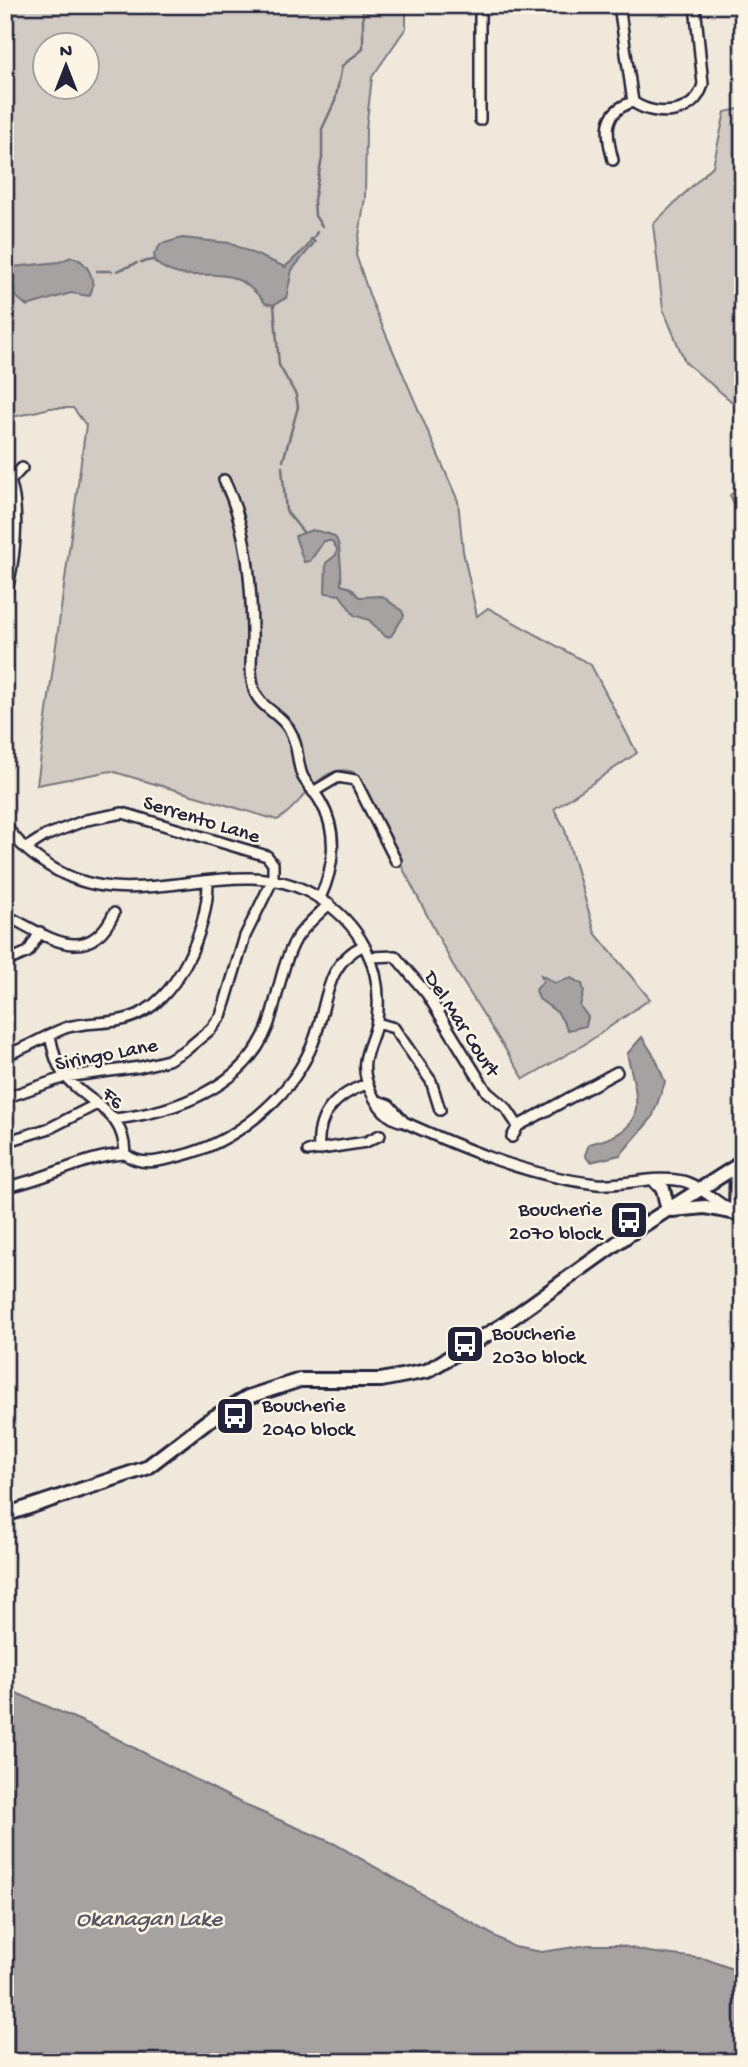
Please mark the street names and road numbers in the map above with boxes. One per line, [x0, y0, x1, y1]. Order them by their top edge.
street label: Serrento Lane [140, 792, 264, 851]
street label: Del Mar Court [416, 966, 505, 1084]
street label: Siringo Lane [53, 1034, 161, 1079]
street label: F6 [95, 1082, 128, 1116]

